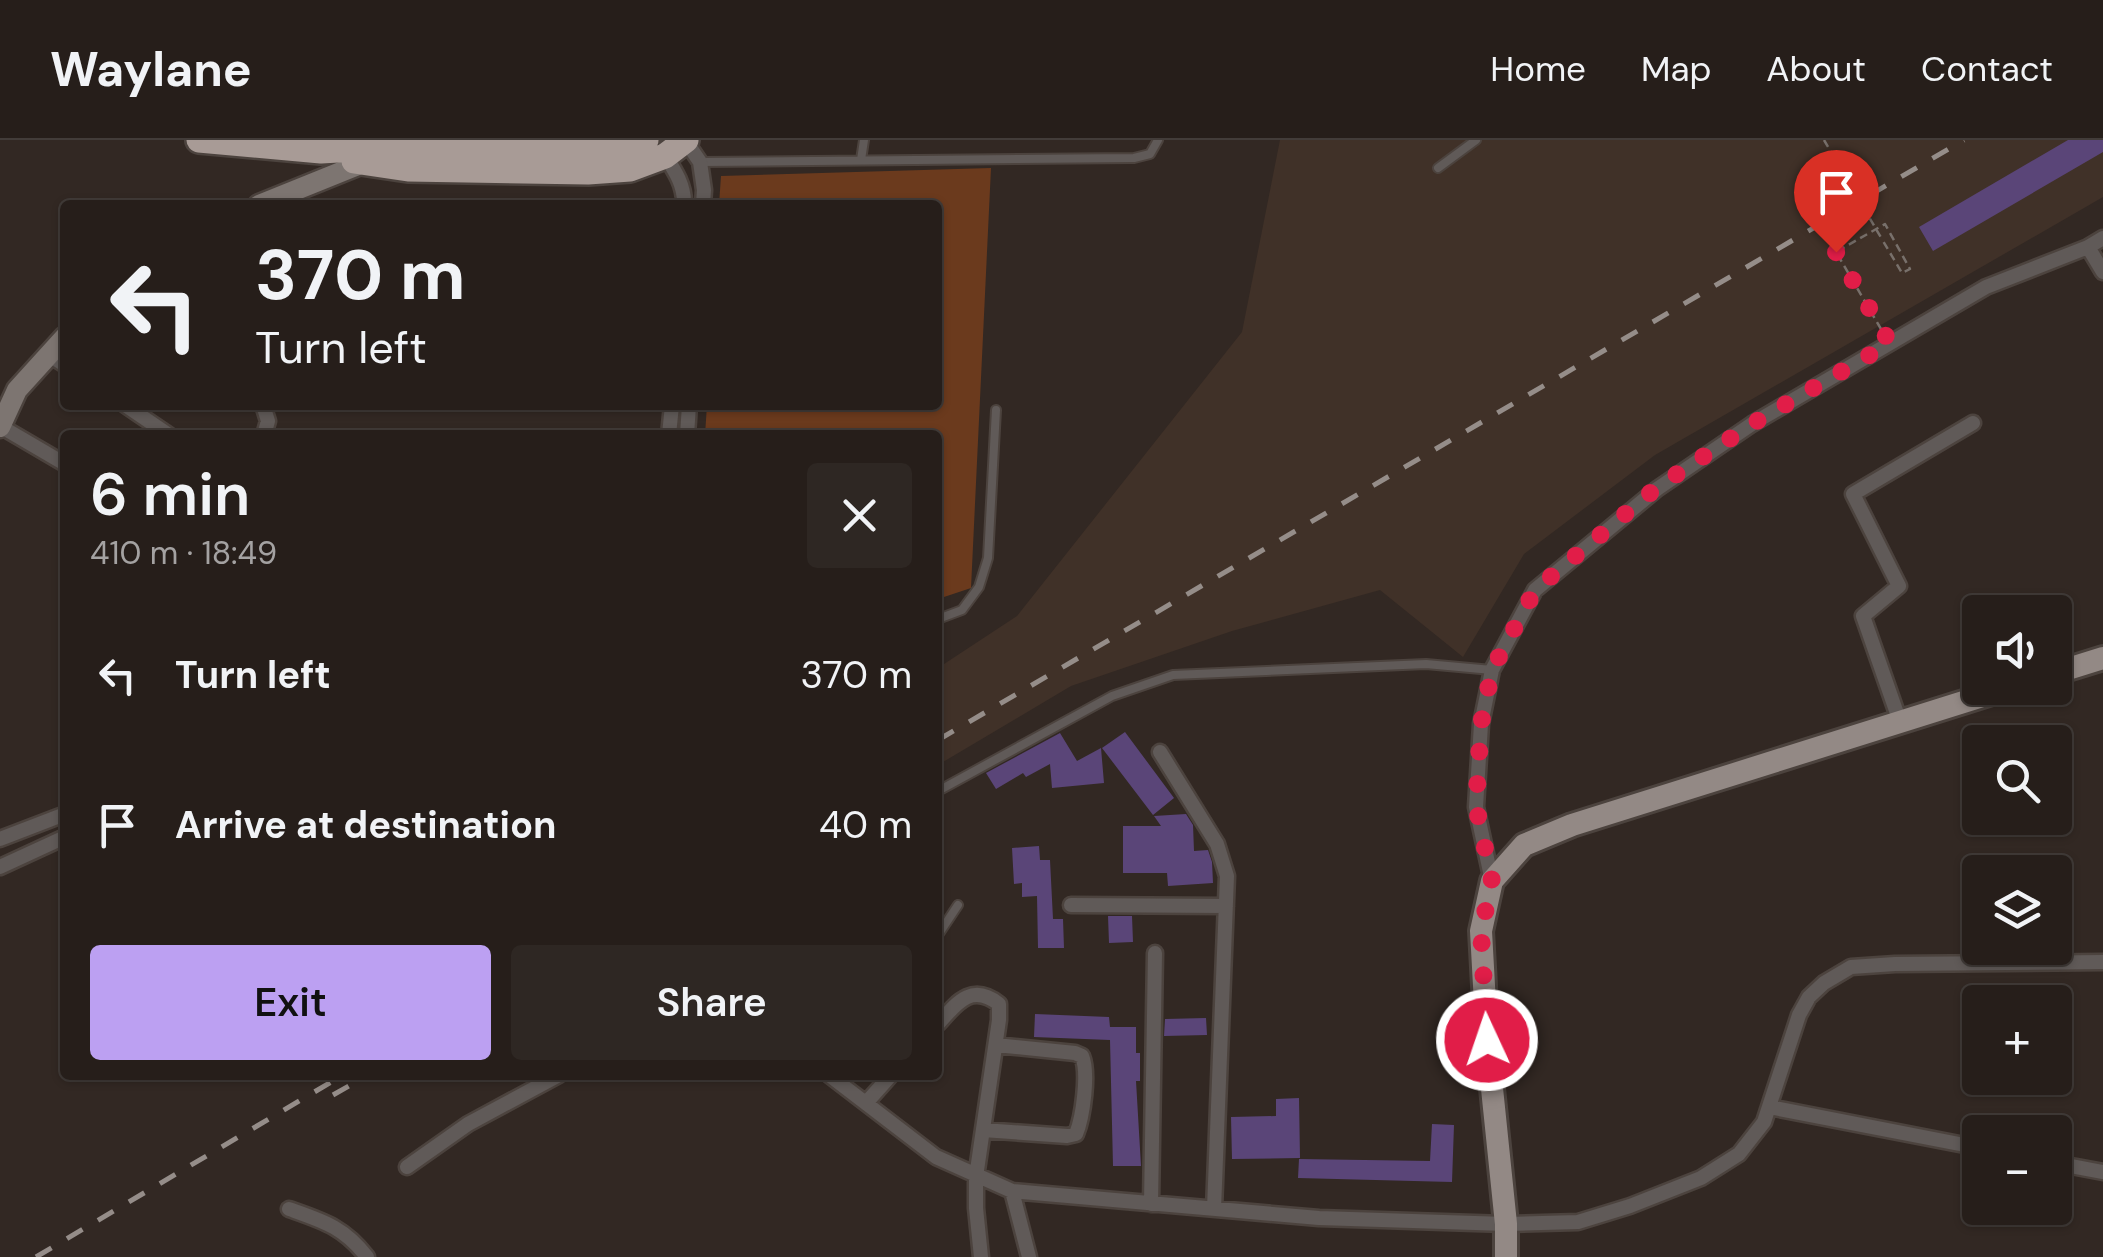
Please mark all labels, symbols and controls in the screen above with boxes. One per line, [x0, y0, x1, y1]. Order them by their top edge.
text: Waylane [50, 38, 252, 101]
text: Home [1490, 46, 1586, 92]
text: Map [1641, 46, 1711, 92]
text: About [1766, 46, 1866, 92]
text: Contact [1921, 46, 2053, 92]
pin [1794, 150, 1879, 253]
icon: arrive [1809, 165, 1864, 220]
text: 370 m [255, 230, 466, 321]
icon: left [90, 240, 220, 370]
text: Turn left [255, 318, 427, 377]
text: 6 min [90, 455, 250, 534]
button: close [807, 463, 912, 568]
text: 410 m · 18:49 [90, 532, 277, 574]
map controls [1962, 595, 2072, 1225]
button: sound [1962, 595, 2072, 705]
icon: left [90, 648, 145, 703]
text: Turn left [175, 650, 331, 700]
text: 370 m [800, 650, 912, 700]
button: search [1962, 725, 2072, 835]
icon: arrive [90, 798, 145, 853]
text: Arrive at destination [175, 800, 557, 850]
text: 40 m [819, 800, 912, 850]
button: layers [1962, 855, 2072, 965]
button: Exit [90, 945, 491, 1060]
button: Share [511, 945, 912, 1060]
button: + [1962, 985, 2072, 1095]
position arrow [1435, 988, 1539, 1092]
button: − [1962, 1115, 2072, 1225]

